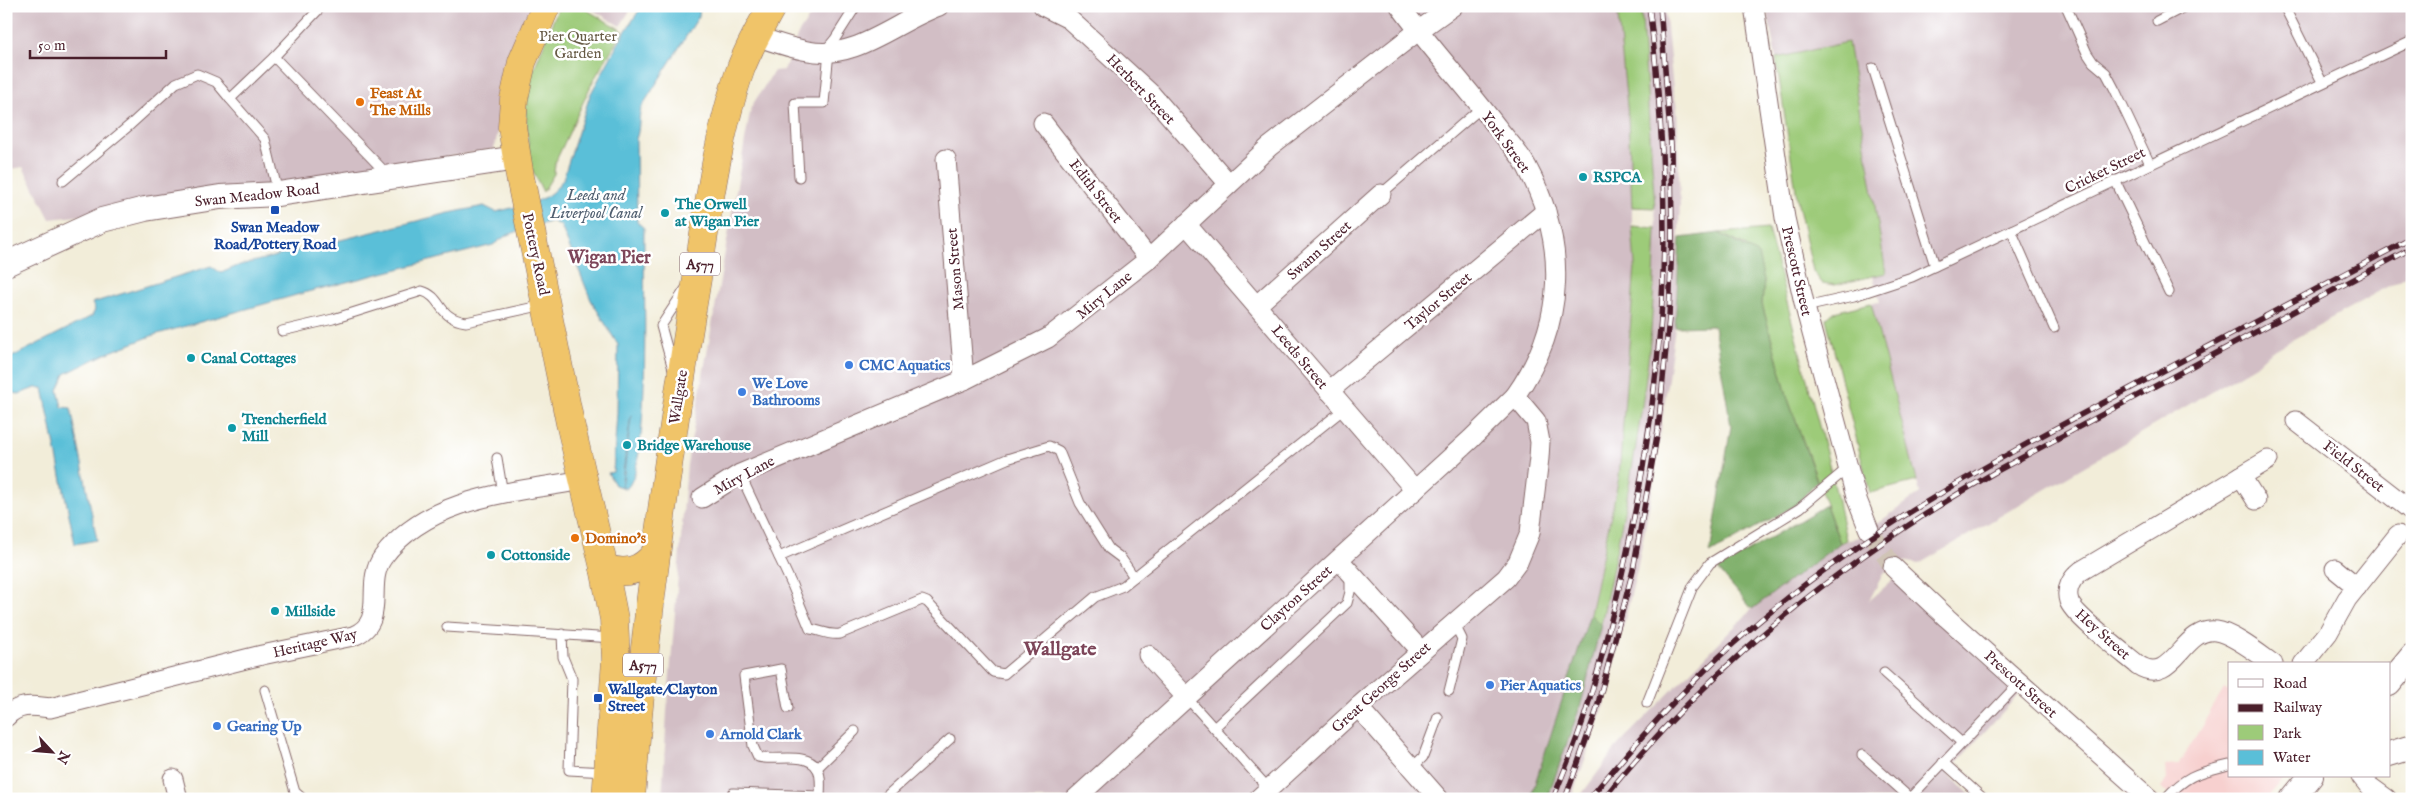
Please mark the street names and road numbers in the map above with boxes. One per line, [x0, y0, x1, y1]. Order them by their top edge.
street label: Herbert Street [1102, 50, 1179, 129]
street label: York Street [1477, 108, 1534, 177]
street label: Cricket Street [2062, 143, 2149, 198]
street label: Edith Street [1065, 155, 1127, 227]
street label: Swan Meadow Road [194, 179, 321, 211]
street label: Pottery Road [518, 211, 554, 298]
street label: Swann Street [1283, 216, 1356, 284]
street label: Prescott Street [1777, 224, 1816, 318]
street label: Mason Street [942, 227, 969, 311]
road number: A577 [680, 252, 720, 276]
street label: Miry Lane [1073, 267, 1136, 324]
street label: Taylor Street [1401, 268, 1476, 335]
street label: Leeds Street [1267, 321, 1332, 393]
street label: Wallgate [665, 368, 692, 426]
street label: Field Street [2319, 436, 2388, 496]
street label: Miry Lane [710, 451, 778, 499]
street label: Clayton Street [1256, 561, 1336, 636]
street label: Hey Street [2071, 605, 2134, 664]
street label: Heritage Way [271, 624, 360, 662]
street label: Great George Street [1328, 638, 1435, 737]
street label: Prescott Street [1980, 647, 2061, 722]
road number: A577 [623, 654, 663, 676]

